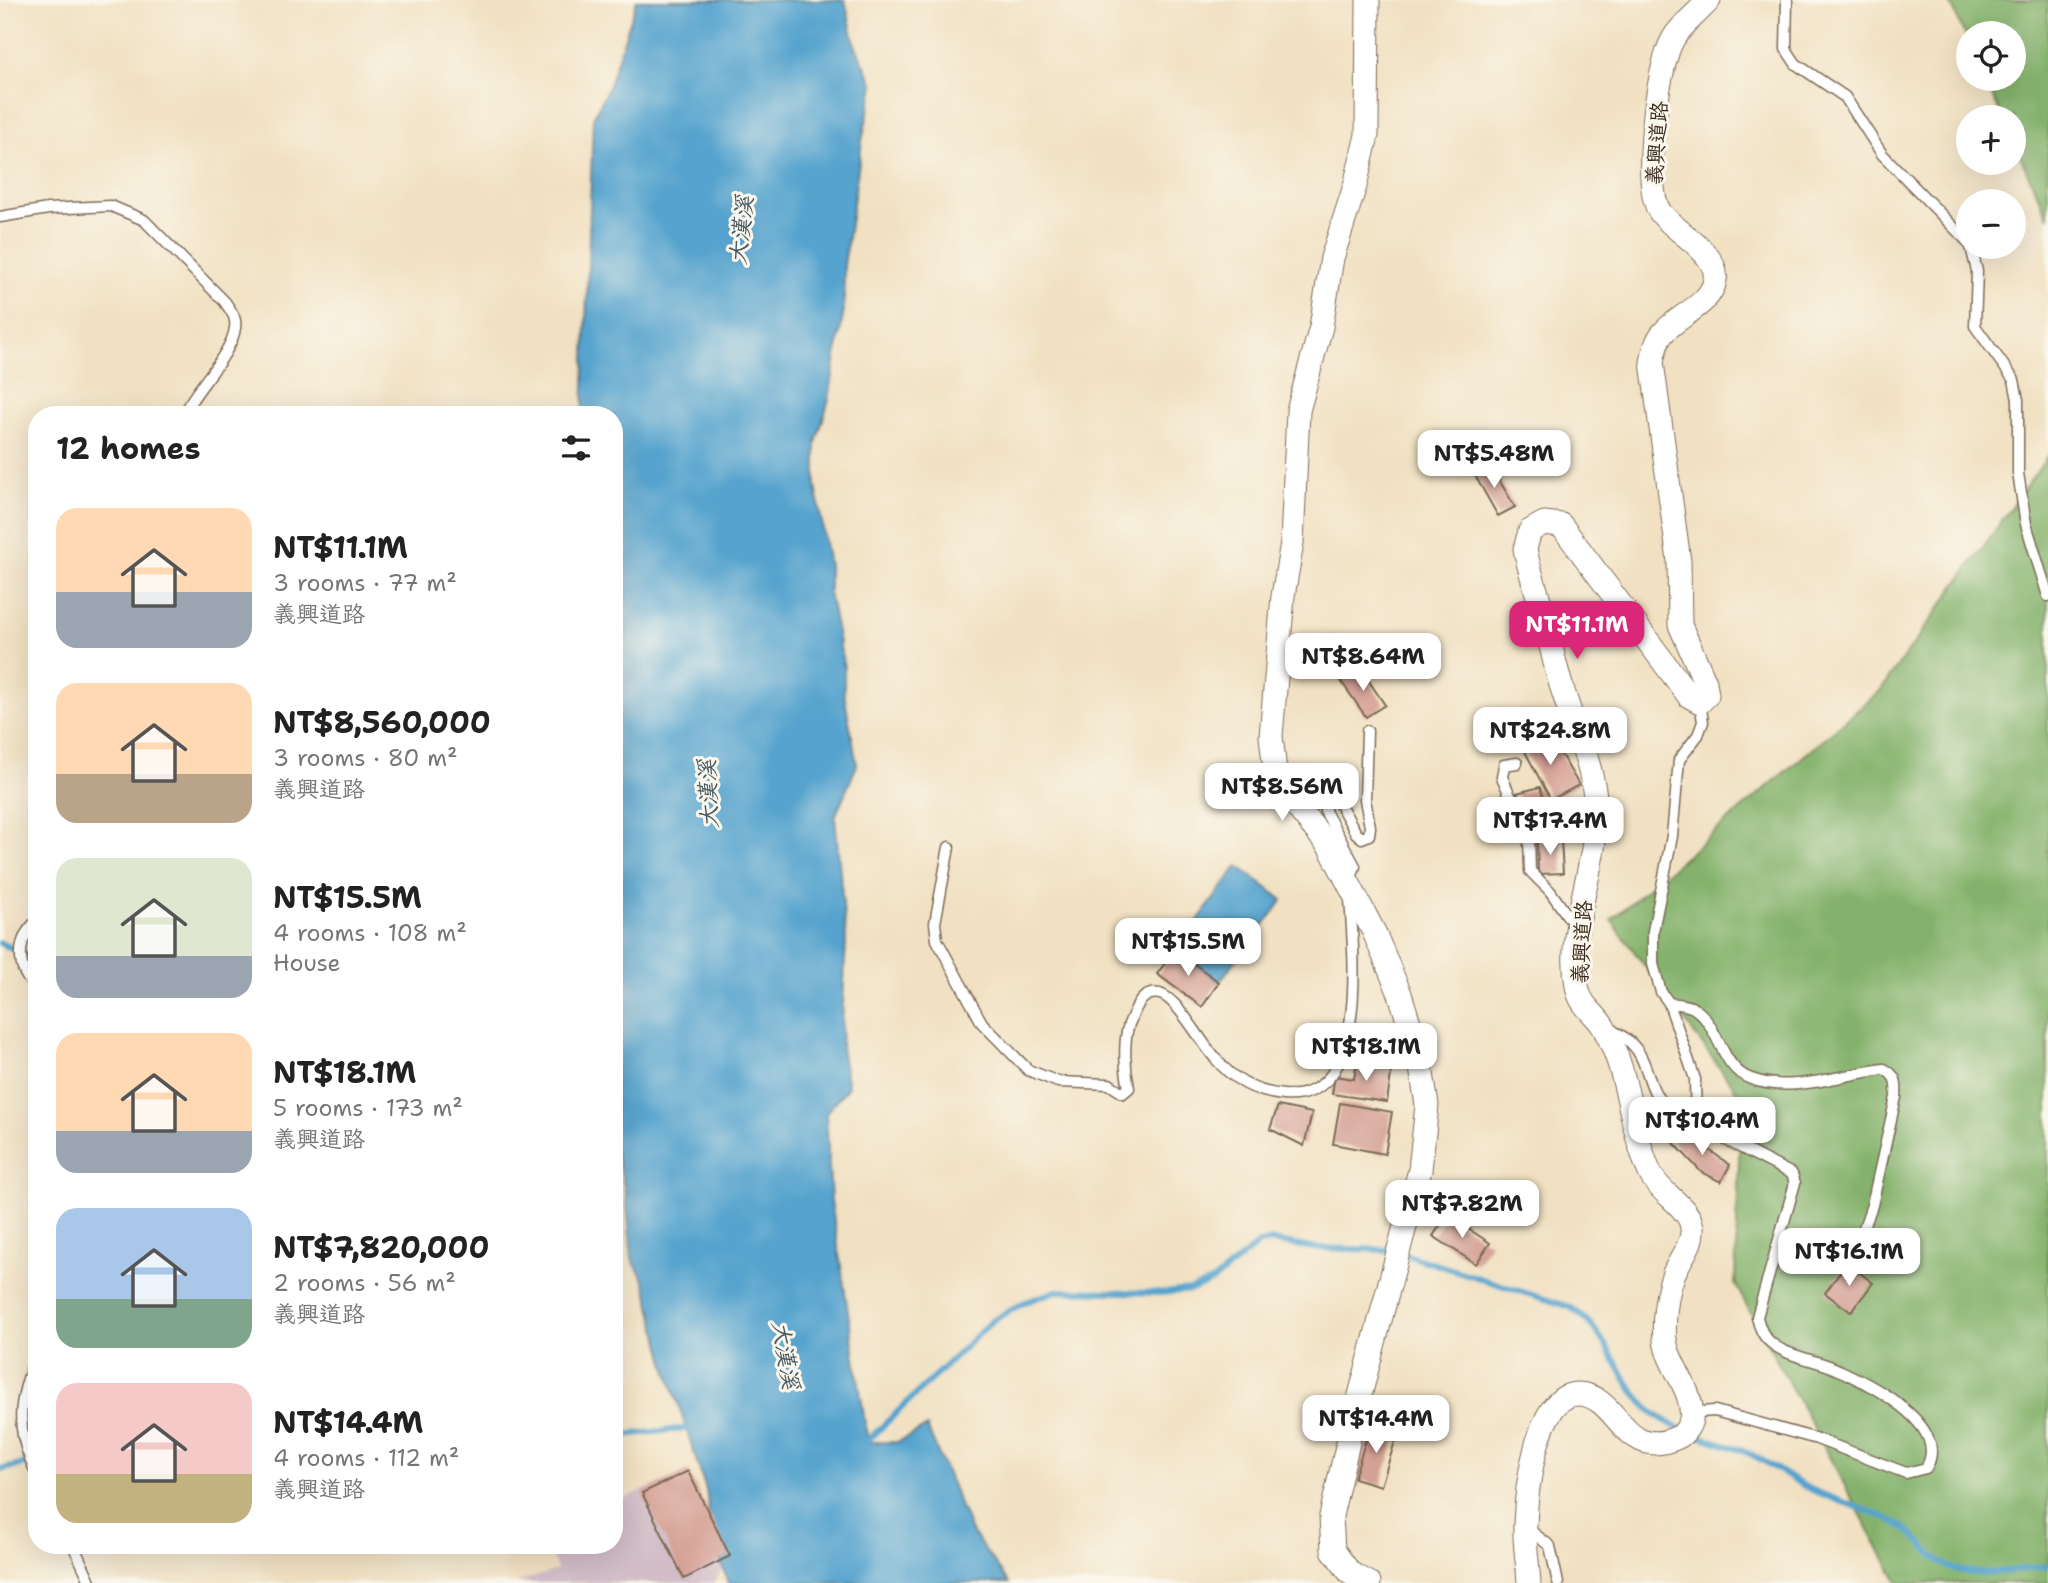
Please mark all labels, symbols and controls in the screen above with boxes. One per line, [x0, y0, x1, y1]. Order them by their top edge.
map controls [1956, 21, 2026, 259]
button: locate [1956, 21, 2026, 91]
street label: 義興道路 [1640, 100, 1674, 186]
button: + [1956, 105, 2026, 175]
button: − [1956, 189, 2026, 259]
water label: 大漢溪 [722, 192, 760, 266]
text: 12 homes [56, 428, 200, 469]
icon: filters [557, 429, 595, 467]
pin: NT$5.48M [1422, 430, 1566, 490]
text: NT$5.48M [1434, 438, 1554, 468]
text: NT$11.1M [273, 527, 408, 568]
icon: home [112, 536, 196, 620]
text: 3 rooms · 77 m² [273, 568, 457, 598]
text: 義興道路 [273, 599, 365, 629]
pin: NT$11.1M [1505, 602, 1649, 661]
text: NT$11.1M [1525, 609, 1629, 639]
pin: NT$8.64M [1291, 634, 1435, 693]
text: NT$8.64M [1301, 641, 1425, 671]
text: NT$8,560,000 [273, 702, 491, 743]
pin: NT$24.8M [1478, 708, 1622, 767]
icon: home [112, 711, 196, 795]
text: NT$24.8M [1489, 715, 1611, 745]
text: 3 rooms · 80 m² [273, 743, 458, 773]
water label: 大漢溪 [691, 757, 725, 829]
pin: NT$8.56M [1210, 764, 1354, 823]
text: NT$8.56M [1221, 771, 1343, 801]
text: 義興道路 [273, 774, 365, 804]
pin: NT$17.4M [1478, 798, 1622, 857]
text: NT$17.4M [1493, 805, 1607, 835]
text: NT$15.5M [273, 877, 422, 918]
icon: home [112, 886, 196, 970]
street label: 義興道路 [1566, 899, 1598, 985]
text: 4 rooms · 108 m² [273, 918, 467, 948]
pin: NT$15.5M [1116, 918, 1260, 978]
text: NT$15.5M [1131, 926, 1245, 956]
text: House [273, 948, 341, 978]
pin: NT$18.1M [1294, 1024, 1438, 1083]
text: NT$18.1M [1311, 1031, 1421, 1061]
text: NT$18.1M [273, 1052, 416, 1093]
icon: home [112, 1061, 196, 1145]
text: 5 rooms · 173 m² [273, 1093, 463, 1123]
pin: NT$10.4M [1630, 1098, 1774, 1157]
text: NT$10.4M [1645, 1105, 1759, 1135]
text: 義興道路 [273, 1124, 365, 1154]
pin: NT$7.82M [1390, 1180, 1534, 1240]
text: NT$7.82M [1401, 1188, 1523, 1218]
text: NT$7,820,000 [273, 1227, 489, 1268]
pin: NT$16.1M [1777, 1228, 1921, 1288]
icon: home [112, 1236, 196, 1320]
text: NT$16.1M [1794, 1236, 1904, 1266]
text: 2 rooms · 56 m² [273, 1268, 456, 1298]
text: 義興道路 [273, 1299, 365, 1329]
water label: 大漢溪 [765, 1318, 807, 1394]
pin: NT$14.4M [1304, 1396, 1448, 1455]
text: NT$14.4M [273, 1402, 423, 1443]
text: NT$14.4M [1318, 1403, 1434, 1433]
icon: home [112, 1411, 196, 1495]
text: 4 rooms · 112 m² [273, 1443, 459, 1473]
text: 義興道路 [273, 1474, 365, 1504]

